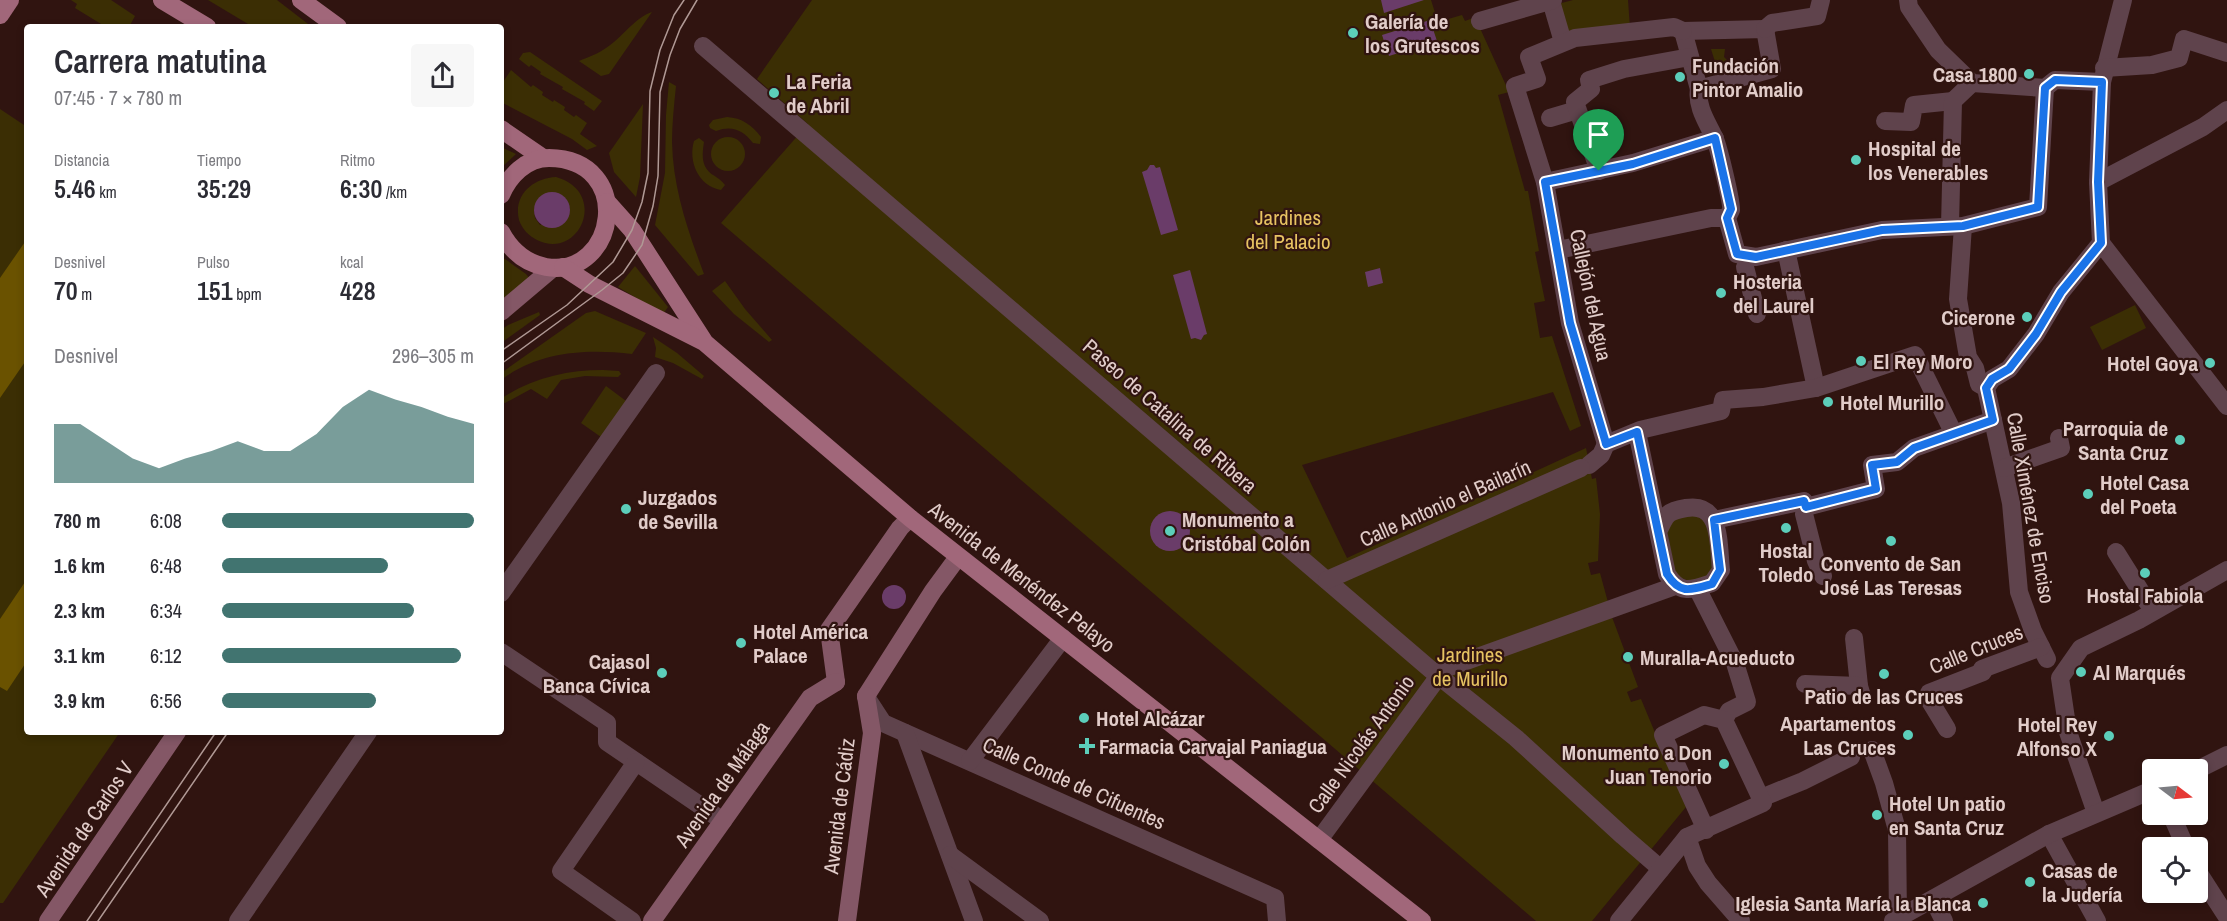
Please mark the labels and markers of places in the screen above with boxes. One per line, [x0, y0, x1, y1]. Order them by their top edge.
place label: Galería de los Grutescos [1365, 7, 1480, 60]
marker: Galería de los Grutescos [1346, 26, 1360, 40]
place label: Fundación Pintor Amalio [1692, 51, 1803, 104]
place label: Casa 1800 [1933, 60, 2017, 89]
place label: La Feria de Abril [786, 67, 852, 120]
marker: Casa 1800 [2022, 67, 2036, 81]
marker: Fundación Pintor Amalio [1673, 70, 1687, 84]
marker: La Feria de Abril [767, 86, 781, 100]
pin [1573, 109, 1624, 171]
place label: Hospital de los Venerables [1868, 134, 1988, 187]
marker: Hospital de los Venerables [1849, 153, 1863, 167]
place label: Hosteria del Laurel [1733, 267, 1814, 320]
marker: Hosteria del Laurel [1714, 286, 1728, 300]
place label: Cicerone [1941, 303, 2015, 332]
marker: Cicerone [2020, 310, 2034, 324]
place label: El Rey Moro [1873, 347, 1973, 376]
place label: Hotel Goya [2107, 349, 2198, 378]
marker: El Rey Moro [1854, 354, 1868, 368]
marker: Hotel Goya [2203, 356, 2217, 370]
place label: Hotel Murillo [1840, 388, 1944, 417]
marker: Hotel Murillo [1821, 395, 1835, 409]
place label: Parroquia de Santa Cruz [2063, 414, 2168, 467]
marker: Parroquia de Santa Cruz [2173, 433, 2187, 447]
place label: Hotel Casa del Poeta [2100, 468, 2189, 521]
place label: Juzgados de Sevilla [638, 483, 718, 536]
marker: Hotel Casa del Poeta [2081, 487, 2095, 501]
marker: Juzgados de Sevilla [619, 502, 633, 516]
place label: Monumento a Cristóbal Colón [1182, 505, 1310, 558]
marker: Hostal Toledo [1779, 521, 1793, 535]
marker: Monumento a Cristóbal Colón [1163, 524, 1177, 538]
marker: Convento de San José Las Teresas [1884, 534, 1898, 548]
place label: Hostal Toledo [1758, 536, 1814, 589]
place label: Convento de San José Las Teresas [1820, 549, 1962, 602]
marker: Hostal Fabiola [2138, 566, 2152, 580]
place label: Hostal Fabiola [2087, 581, 2204, 610]
place label: Hotel América Palace [753, 617, 869, 670]
marker: Hotel América Palace [734, 636, 748, 650]
place label: Muralla-Acueducto [1640, 643, 1795, 672]
place label: Cajasol Banca Cívica [543, 647, 650, 700]
marker: Muralla-Acueducto [1621, 650, 1635, 664]
place label: Al Marqués [2093, 658, 2186, 687]
marker: Al Marqués [2074, 665, 2088, 679]
marker: Cajasol Banca Cívica [655, 666, 669, 680]
marker: Patio de las Cruces [1877, 667, 1891, 681]
place label: Patio de las Cruces [1805, 682, 1963, 711]
place label: Hotel Alcázar [1096, 704, 1205, 733]
place label: Apartamentos Las Cruces [1780, 709, 1896, 762]
place label: Hotel Rey Alfonso X [2017, 710, 2098, 763]
marker: Hotel Alcázar [1077, 711, 1091, 725]
marker: Apartamentos Las Cruces [1901, 728, 1915, 742]
marker: Hotel Rey Alfonso X [2102, 729, 2116, 743]
place label: Farmacia Carvajal Paniagua [1099, 732, 1327, 761]
place label: Monumento a Don Juan Tenorio [1562, 738, 1712, 791]
marker: Farmacia Carvajal Paniagua [1080, 739, 1094, 753]
marker: Monumento a Don Juan Tenorio [1717, 757, 1731, 771]
place label: Hotel Un patio en Santa Cruz [1889, 789, 2006, 842]
marker: Hotel Un patio en Santa Cruz [1870, 808, 1884, 822]
place label: Casas de la Judería [2042, 856, 2123, 909]
marker: Casas de la Judería [2023, 875, 2037, 889]
place label: Iglesia Santa María la Blanca [1736, 889, 1971, 918]
marker: Iglesia Santa María la Blanca [1976, 896, 1990, 910]

